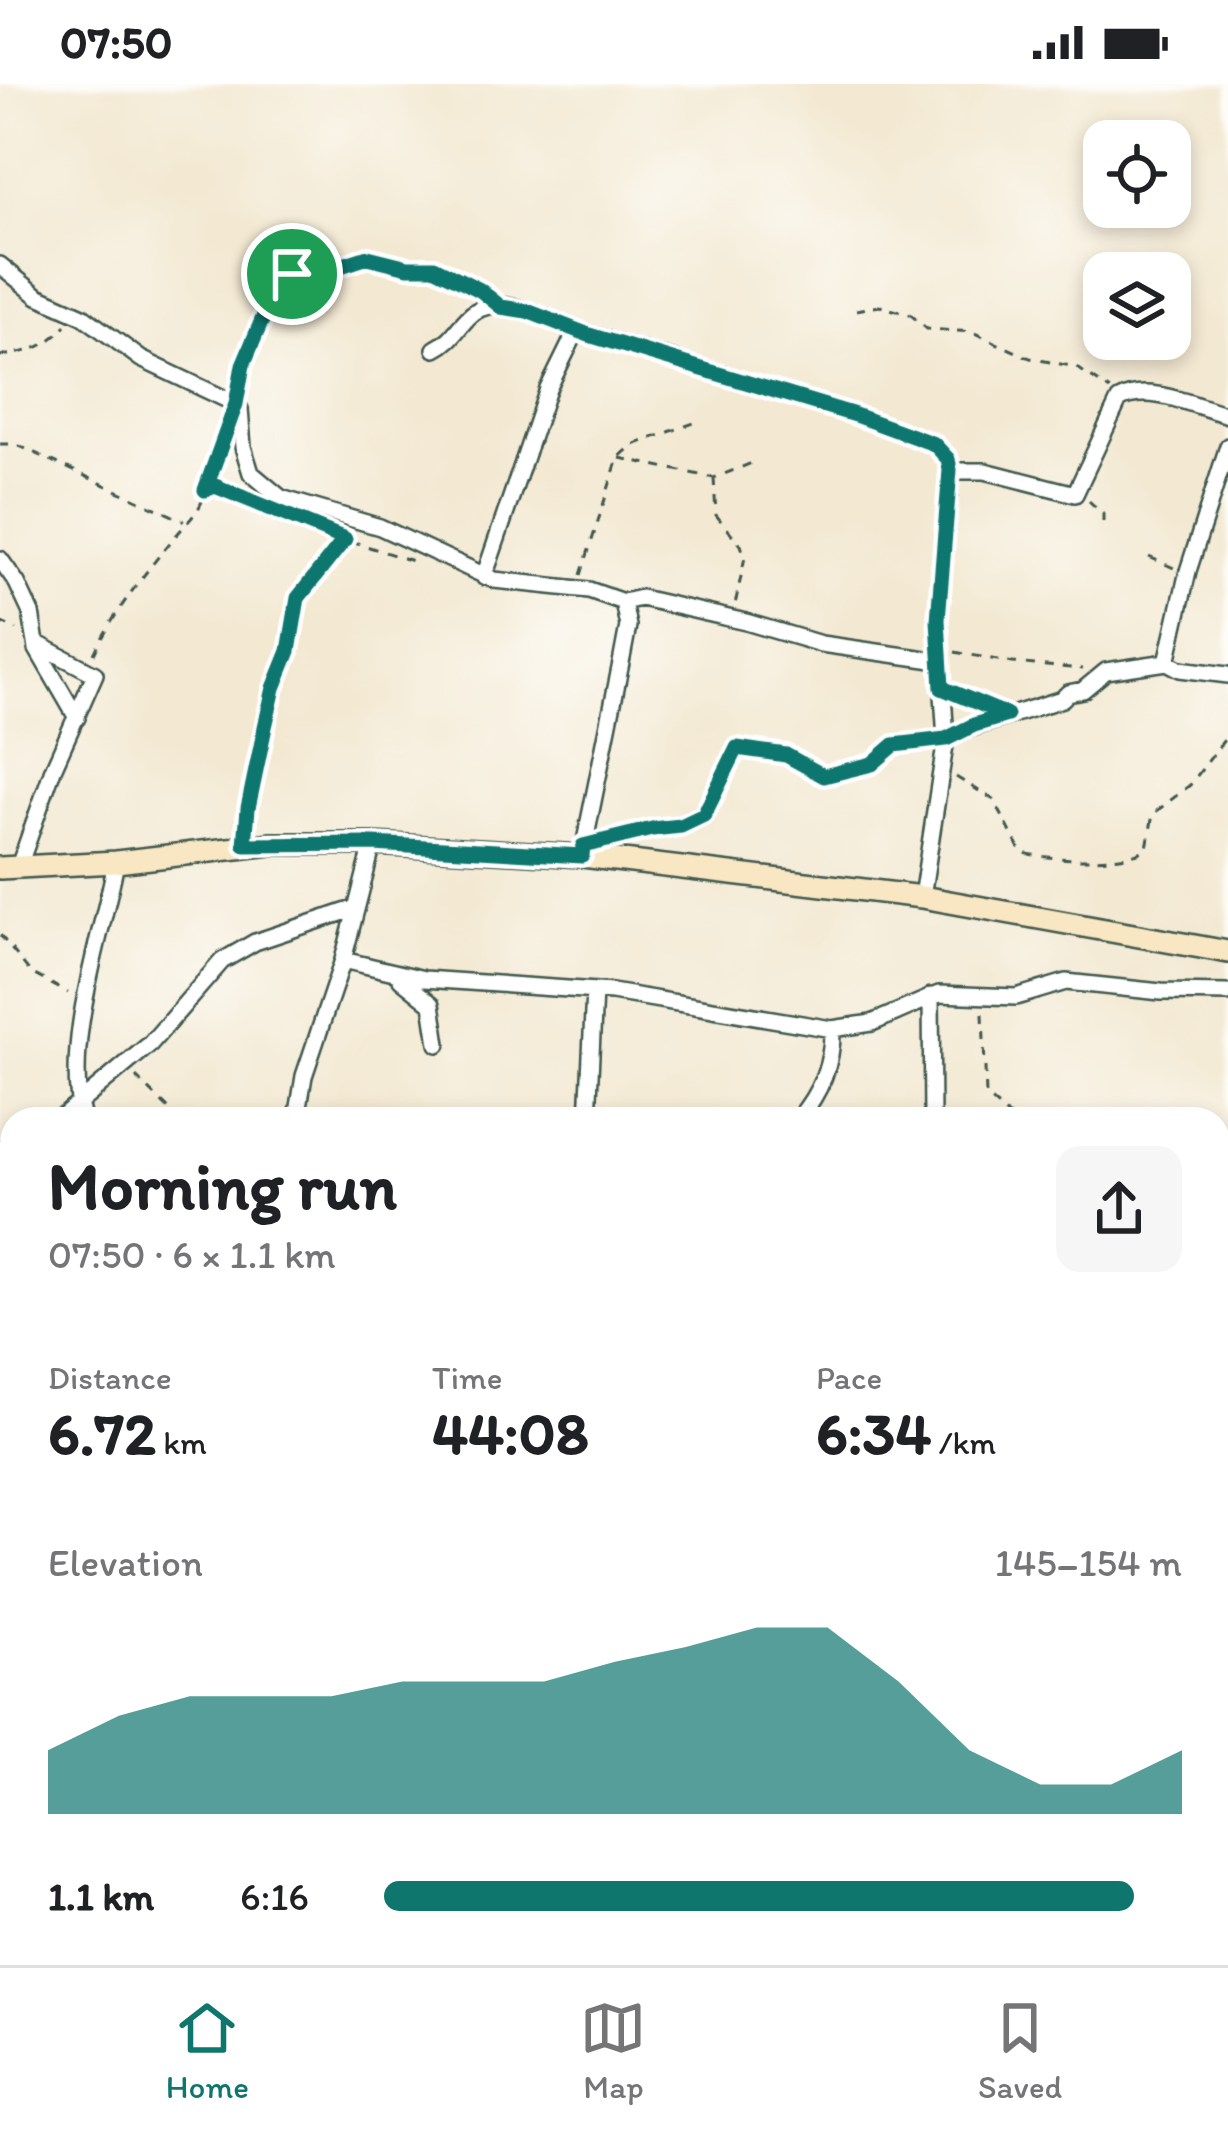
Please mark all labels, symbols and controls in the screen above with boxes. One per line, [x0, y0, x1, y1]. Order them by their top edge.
text: 07:50 [60, 15, 172, 69]
map controls [1083, 120, 1191, 360]
button: locate [1083, 120, 1191, 228]
pin [241, 223, 343, 325]
icon: arrive [259, 241, 325, 307]
button: layers [1083, 252, 1191, 360]
text: Morning run [48, 1146, 397, 1226]
button: share [1056, 1146, 1182, 1272]
text: 07:50 · 6 × 1.1 km [48, 1231, 336, 1278]
text: Distance [48, 1358, 172, 1397]
text: Time [432, 1358, 502, 1397]
text: Pace [816, 1358, 882, 1397]
text: 6.72 [48, 1397, 156, 1469]
text: 44:08 [432, 1397, 589, 1469]
text: 6:34 [816, 1397, 931, 1469]
text: km [156, 1423, 207, 1462]
text: /km [931, 1423, 996, 1462]
text: Elevation [48, 1539, 203, 1586]
text: 145–154 m [995, 1539, 1182, 1586]
text: 1.1 km [48, 1873, 154, 1920]
text: 6:16 [240, 1873, 309, 1920]
tab: Home [166, 1995, 249, 2106]
tab: Map [580, 1995, 646, 2106]
tab: Saved [978, 1995, 1062, 2106]

